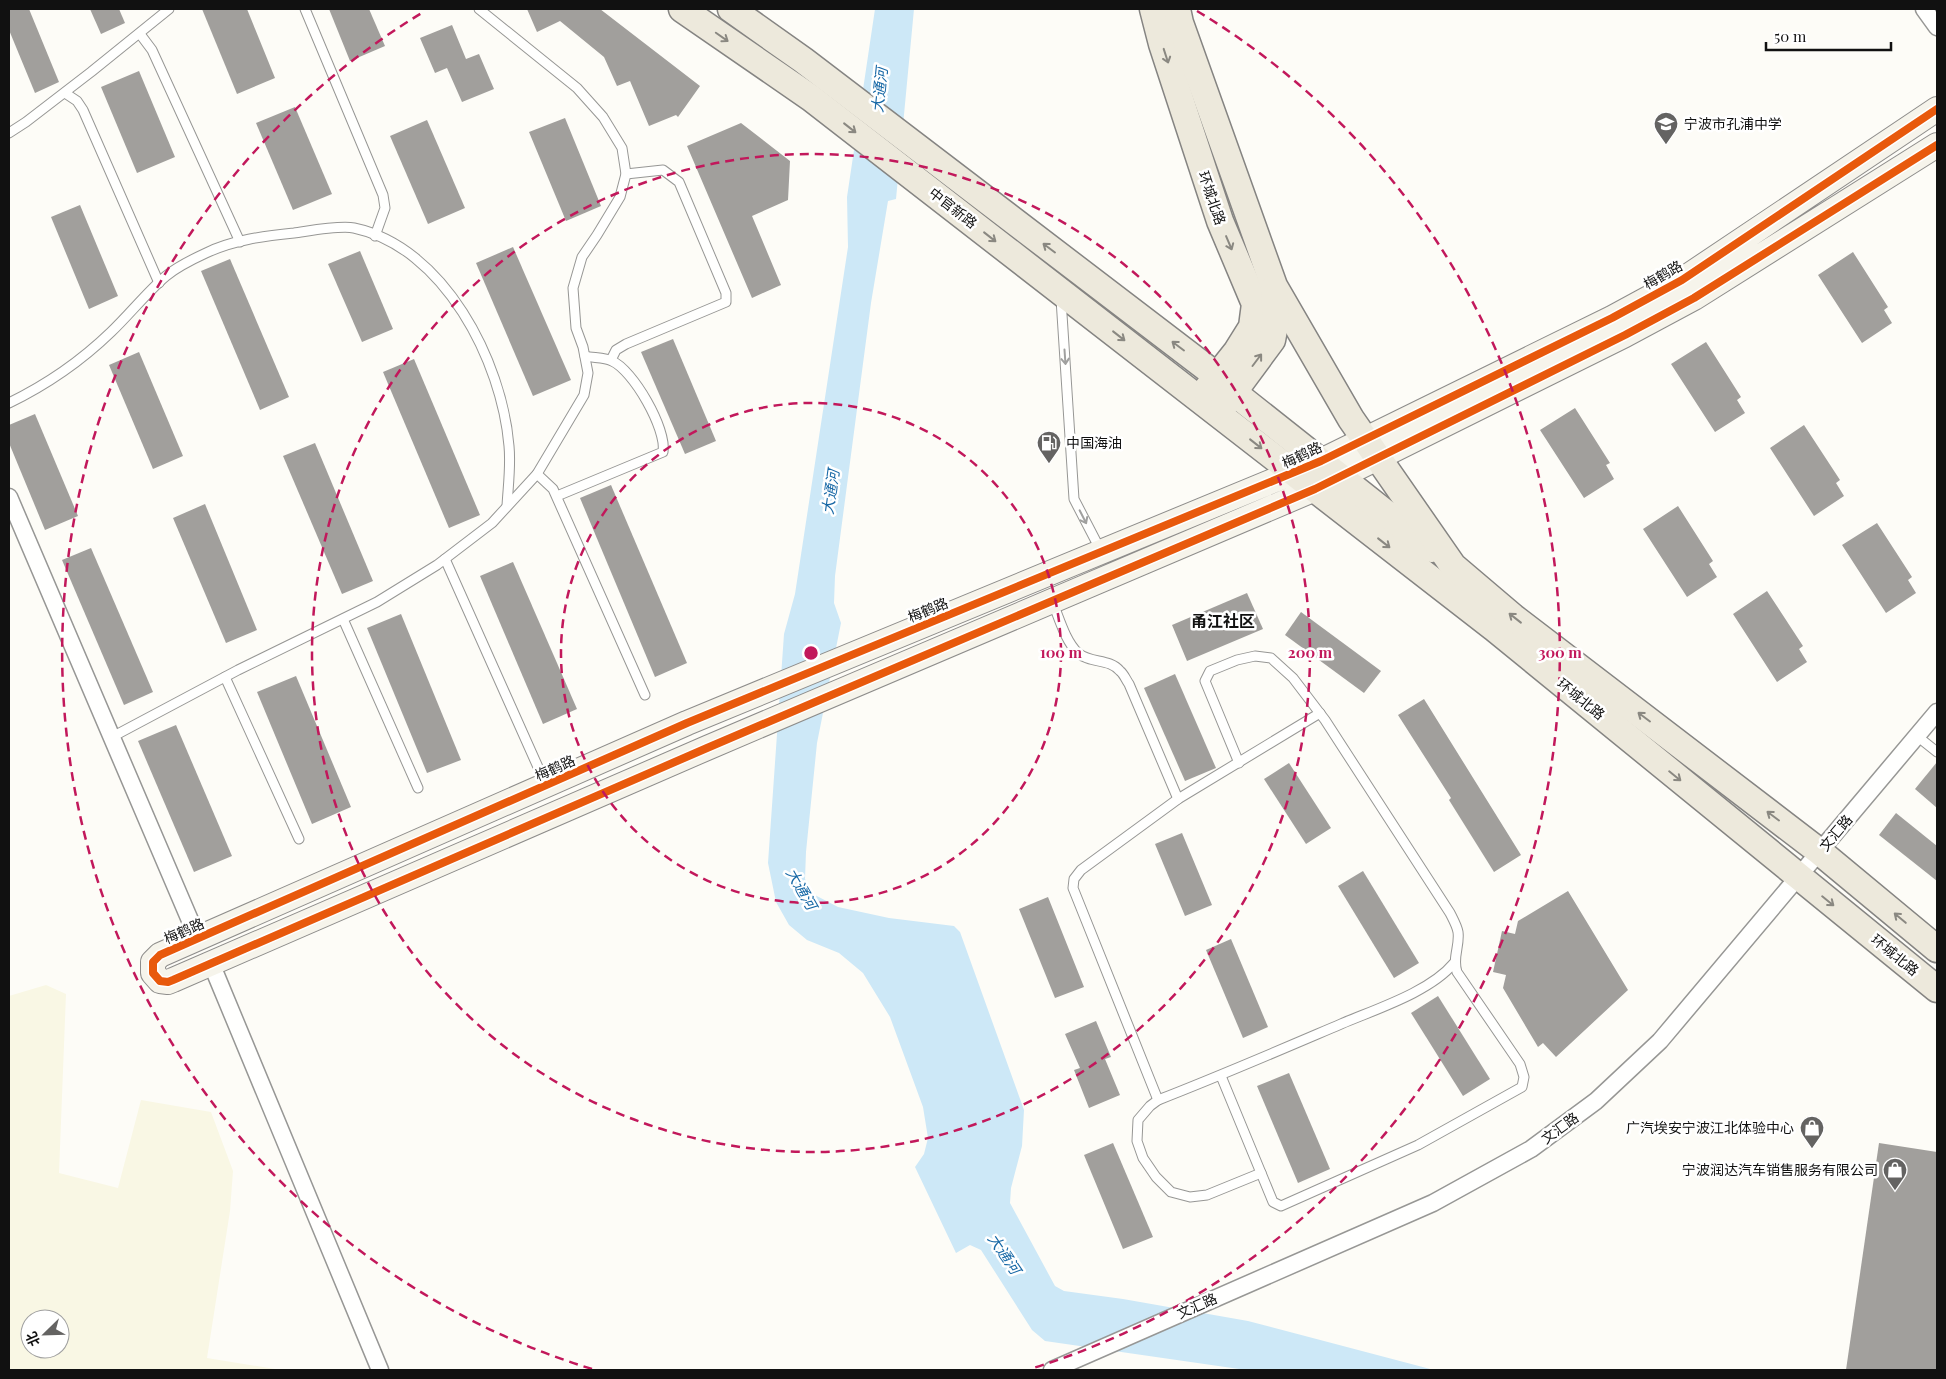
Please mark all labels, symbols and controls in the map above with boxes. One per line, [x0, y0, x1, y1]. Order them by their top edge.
scale bar [1766, 20, 1891, 52]
text: 50 m [1774, 26, 1807, 46]
one-way arrow [715, 32, 729, 42]
one-way arrow [1162, 47, 1171, 63]
water label: 大通河 [867, 63, 892, 113]
school or university icon: 宁波市孔浦中学 [1653, 111, 1679, 145]
place label: 宁波市孔浦中学 [1684, 114, 1782, 133]
one-way arrow [843, 123, 857, 133]
street label: 环城北路 [1194, 168, 1231, 227]
street label: 中官新路 [925, 183, 981, 232]
one-way arrow [983, 231, 996, 242]
one-way arrow [1224, 235, 1234, 250]
one-way arrow [1043, 242, 1056, 253]
street label: 梅鹤路 [1640, 256, 1686, 293]
one-way arrow [1112, 331, 1126, 341]
one-way arrow [1172, 341, 1185, 352]
one-way arrow [1060, 349, 1069, 365]
one-way arrow [1251, 354, 1262, 367]
fuel station icon: 中国海油 [1036, 430, 1062, 464]
place label: 中国海油 [1066, 433, 1122, 452]
street label: 梅鹤路 [1279, 437, 1325, 472]
one-way arrow [1249, 438, 1262, 449]
water label: 大通河 [817, 465, 843, 516]
one-way arrow [1079, 509, 1088, 524]
one-way arrow [1378, 538, 1391, 549]
street label: 梅鹤路 [905, 593, 951, 626]
district label: 甬江社区 [1191, 610, 1255, 631]
one-way arrow [1509, 613, 1522, 624]
text: 100 m [1040, 642, 1083, 662]
text: 200 m [1288, 642, 1333, 662]
text: 300 m [1538, 642, 1582, 662]
centre of rings [802, 644, 820, 662]
street label: 环城北路 [1554, 674, 1609, 724]
one-way arrow [1637, 712, 1651, 722]
street label: 梅鹤路 [532, 750, 578, 785]
one-way arrow [1668, 771, 1681, 782]
one-way arrow [1767, 810, 1780, 821]
street label: 文汇路 [1815, 810, 1856, 855]
water label: 大通河 [782, 864, 823, 916]
one-way arrow [1822, 895, 1835, 906]
one-way arrow [1894, 912, 1907, 923]
street label: 梅鹤路 [161, 913, 207, 948]
street label: 环城北路 [1868, 930, 1923, 980]
street label: 文汇路 [1537, 1108, 1582, 1148]
shop icon: 广汽埃安宁波江北体验中心 [1799, 1115, 1825, 1149]
place label: 广汽埃安宁波江北体验中心 [1626, 1118, 1794, 1137]
shop icon: 宁波润达汽车销售服务有限公司 [1882, 1157, 1908, 1191]
place label: 宁波润达汽车销售服务有限公司 [1682, 1160, 1878, 1179]
water label: 大通河 [984, 1229, 1027, 1280]
street label: 文汇路 [1174, 1288, 1220, 1323]
north arrow [20, 1309, 70, 1359]
text: 北 [21, 1329, 44, 1349]

